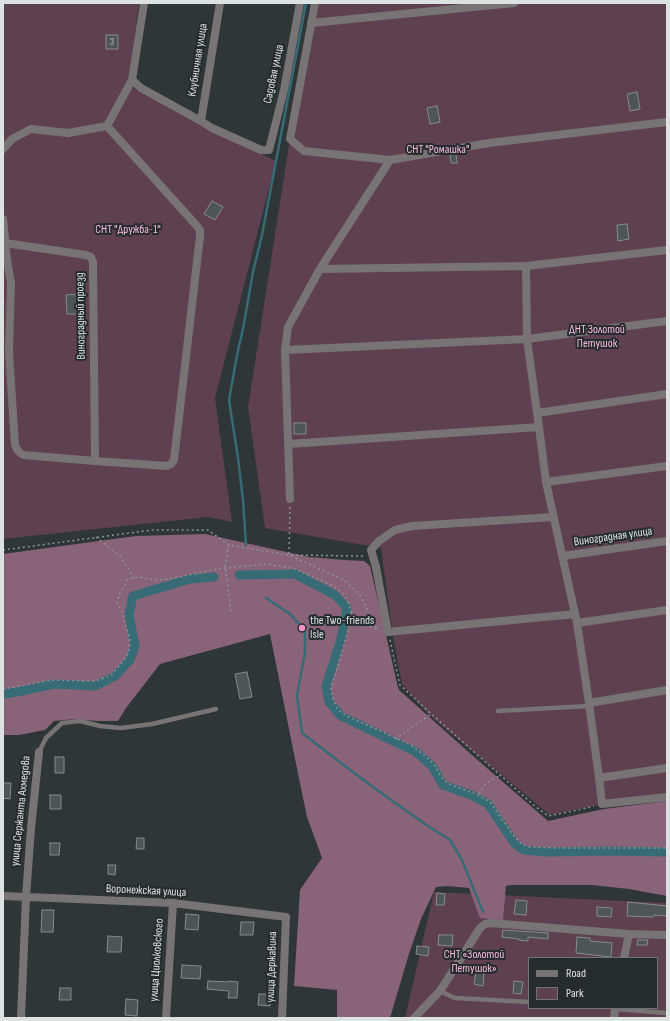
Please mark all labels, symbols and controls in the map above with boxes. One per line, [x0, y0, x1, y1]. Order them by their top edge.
street label: Клубничная улица [185, 22, 211, 98]
house number: 3 [110, 36, 114, 48]
street label: Садовая улица [261, 43, 287, 105]
park label: СНТ "Ромашка" [407, 143, 469, 157]
park label: СНТ "Дружба-1" [95, 223, 161, 237]
street label: Виноградный проезд [73, 272, 89, 360]
park label: ДНТ Золотой Петушок [569, 323, 625, 351]
street label: Виноградная улица [573, 524, 653, 550]
place label: the Two-friends Isle [310, 614, 374, 642]
marker: the Two-friends Isle [297, 623, 307, 633]
street label: улица Сержанта Ахмедова [8, 755, 34, 867]
street label: Воронежская улица [105, 882, 187, 900]
street label: улица Циолковского [147, 918, 167, 1002]
street label: улица Державина [264, 931, 280, 1003]
park label: СНТ «Золотой Петушок» [444, 948, 504, 976]
legend [528, 957, 658, 1009]
text: Road [566, 966, 586, 981]
text: Park [566, 986, 584, 1001]

